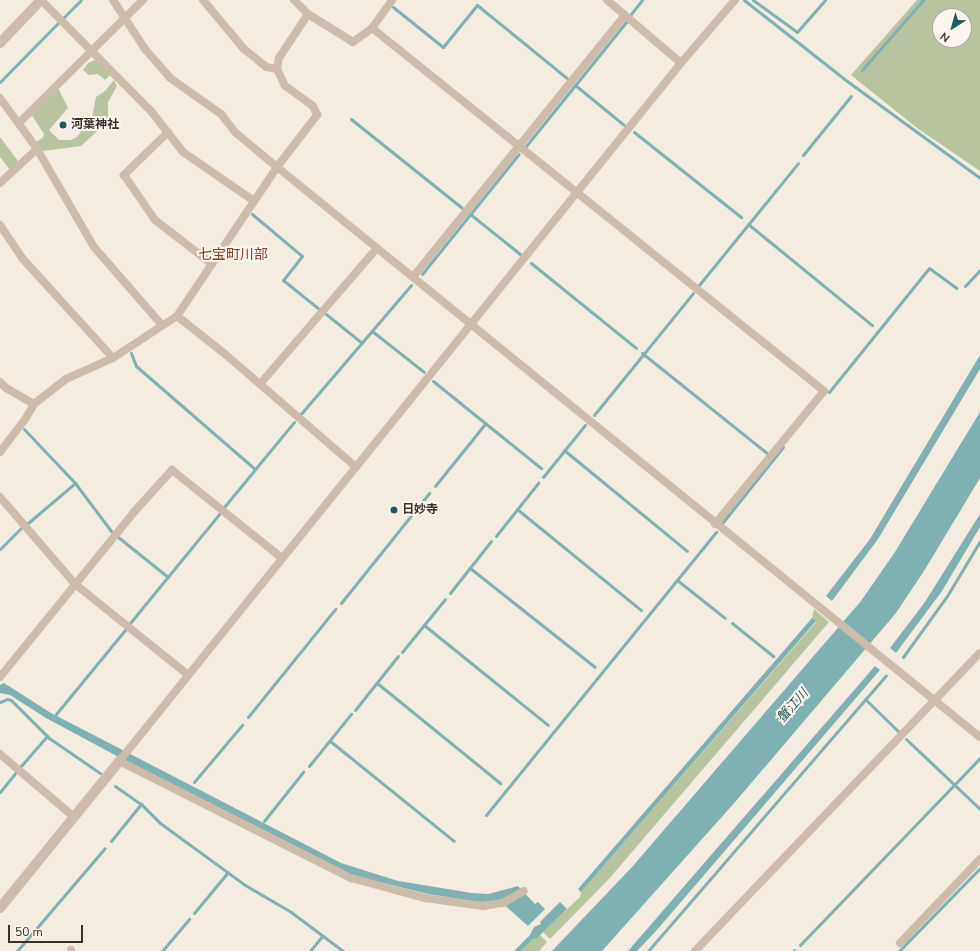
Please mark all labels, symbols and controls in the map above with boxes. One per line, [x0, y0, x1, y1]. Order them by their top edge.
north arrow [932, 8, 972, 48]
text: N [937, 29, 953, 46]
place label: 河葉神社 [71, 118, 119, 132]
marker: 河葉神社 [58, 120, 68, 130]
district label: 七宝町川部 [198, 247, 268, 263]
place label: 日妙寺 [402, 503, 438, 517]
marker: 日妙寺 [389, 505, 399, 515]
water label: 蟹江川 [774, 686, 812, 726]
scale bar [10, 917, 85, 943]
text: 50 m [15, 924, 43, 940]

